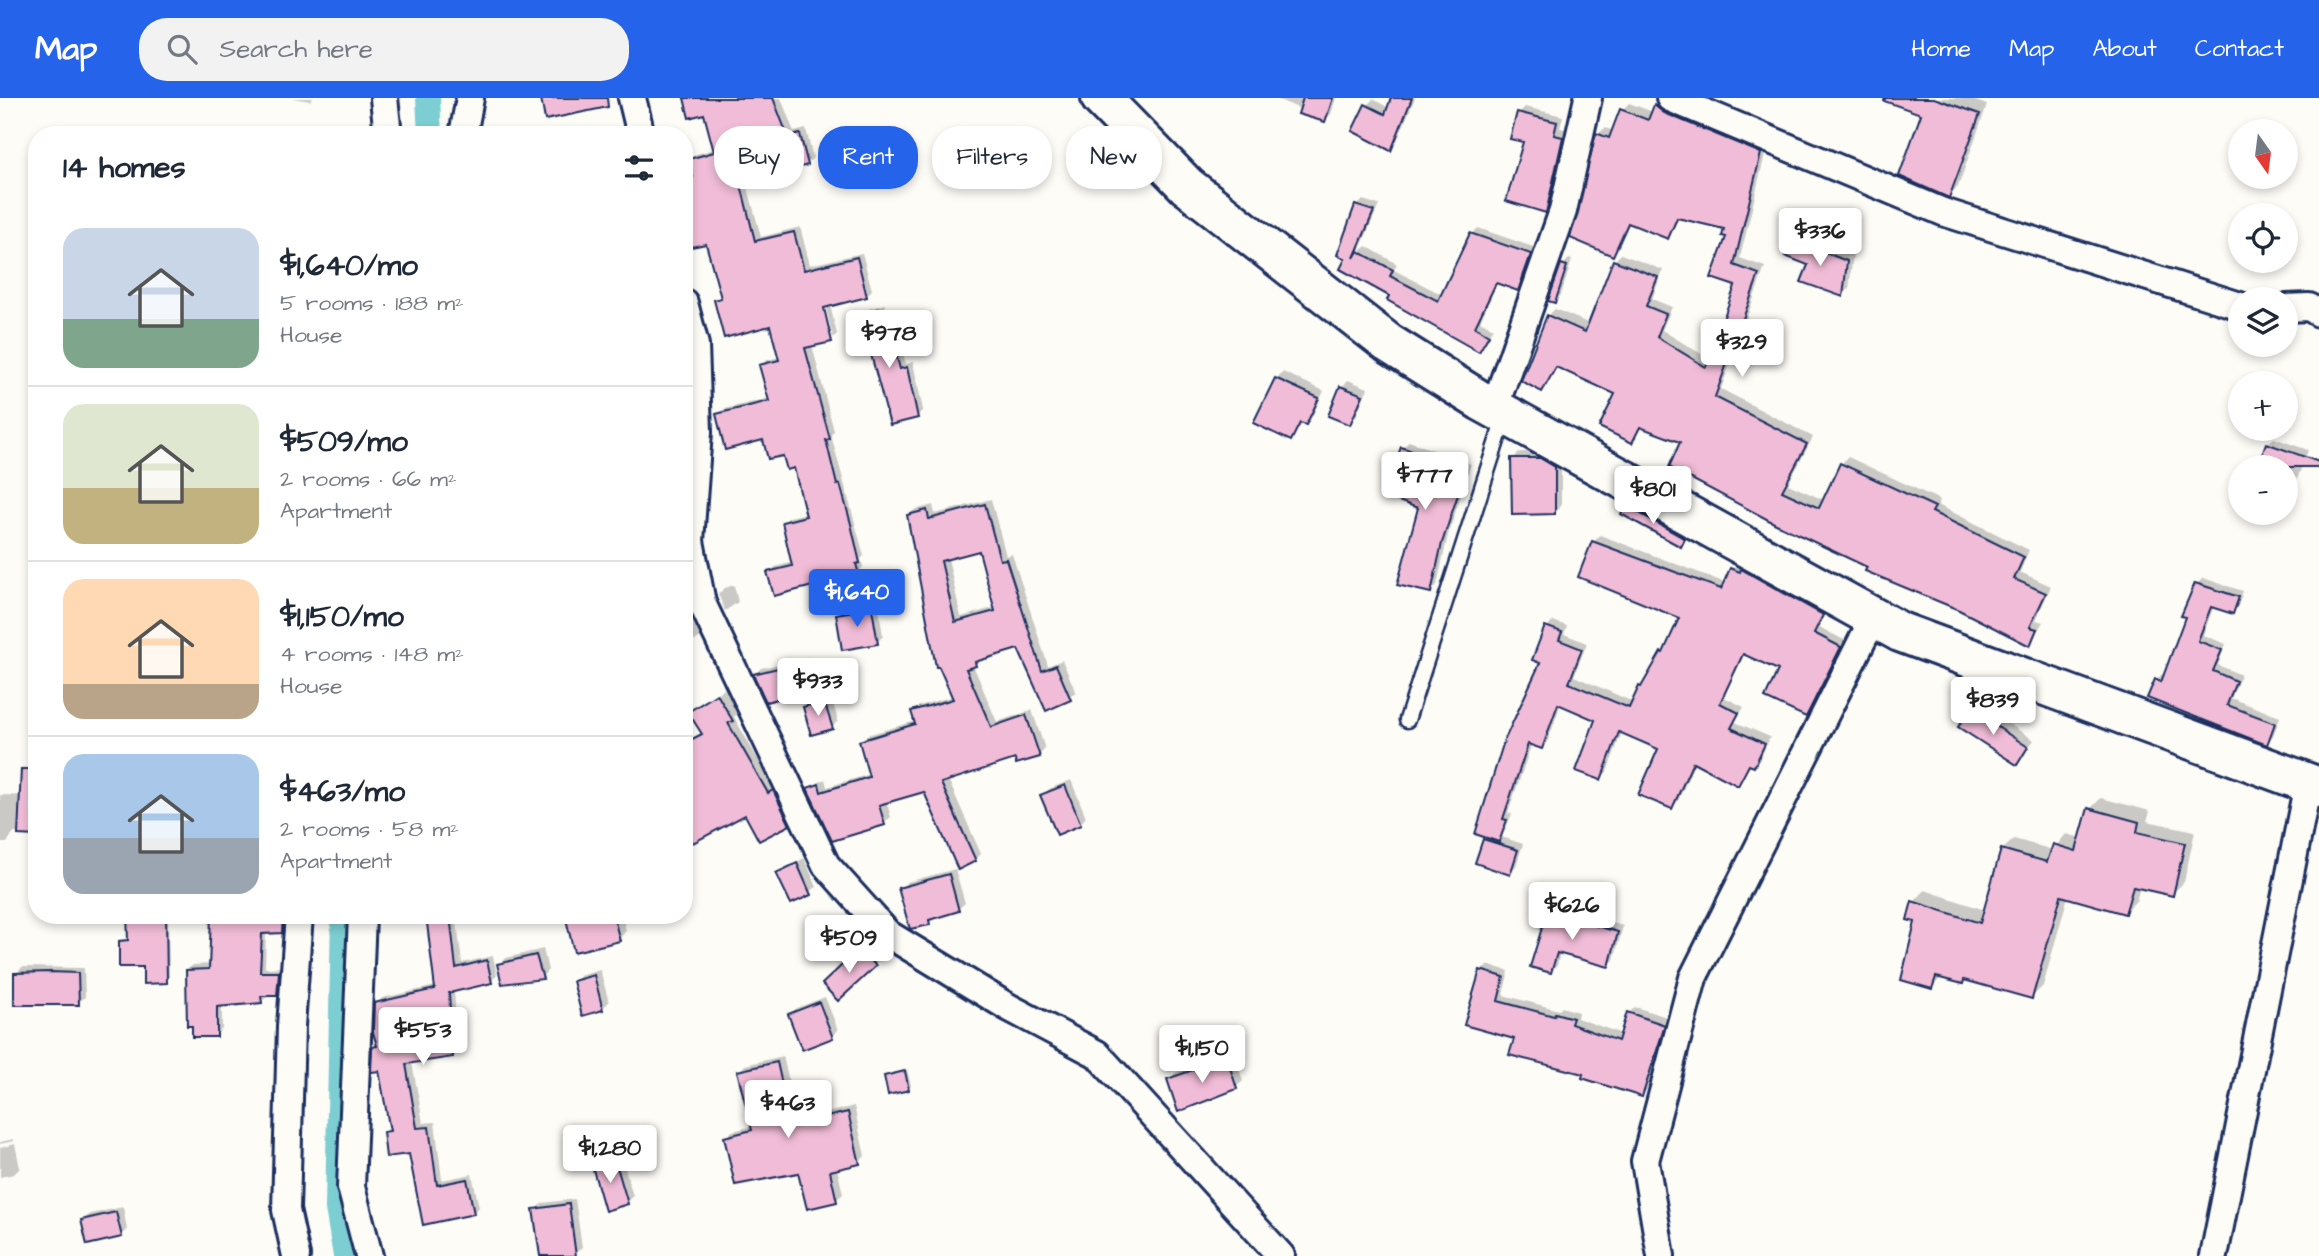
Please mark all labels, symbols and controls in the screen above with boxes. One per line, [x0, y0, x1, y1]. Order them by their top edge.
search box [139, 18, 629, 81]
text: Map [35, 26, 97, 72]
icon: search [163, 30, 201, 68]
text: Search here [219, 31, 373, 67]
text: Home [1911, 32, 1971, 66]
text: Map [2009, 32, 2054, 66]
text: About [2092, 32, 2157, 66]
text: Contact [2195, 32, 2284, 66]
north arrow [2228, 119, 2298, 189]
map controls [2228, 119, 2298, 525]
chip: Buy [714, 126, 804, 189]
chip: Rent [818, 126, 918, 189]
chip: Filters [932, 126, 1052, 189]
chip: New [1066, 126, 1162, 189]
text: 14 homes [63, 147, 186, 189]
icon: filters [620, 149, 658, 187]
button: locate [2228, 203, 2298, 273]
pin: $336 [1779, 208, 1861, 268]
text: $336 [1795, 215, 1845, 247]
text: $1,640/mo [280, 245, 418, 287]
icon: home [119, 256, 203, 340]
text: 5 rooms · 188 m² [280, 287, 464, 319]
button: layers [2228, 287, 2298, 357]
pin: $978 [848, 310, 930, 370]
text: $978 [862, 317, 916, 349]
text: House [280, 319, 343, 351]
pin: $329 [1701, 320, 1783, 379]
text: $329 [1717, 326, 1767, 358]
button: + [2228, 371, 2298, 441]
text: $509/mo [280, 421, 408, 463]
icon: home [119, 432, 203, 516]
pin: $777 [1384, 452, 1466, 512]
button: − [2228, 455, 2298, 525]
text: $777 [1397, 459, 1453, 491]
text: 2 rooms · 66 m² [280, 463, 457, 495]
pin: $801 [1612, 466, 1694, 526]
text: $801 [1630, 473, 1676, 505]
text: Apartment [280, 495, 392, 527]
pin: $1,640 [800, 570, 914, 629]
text: $1,640 [825, 576, 889, 608]
text: $1,150/mo [280, 596, 404, 638]
icon: home [119, 607, 203, 691]
text: 4 rooms · 148 m² [280, 638, 464, 670]
pin: $933 [777, 658, 859, 718]
text: $933 [793, 665, 843, 697]
text: House [280, 670, 343, 702]
pin: $839 [1952, 678, 2034, 737]
text: $839 [1967, 684, 2019, 716]
text: $463/mo [280, 771, 405, 813]
icon: home [119, 782, 203, 866]
text: 2 rooms · 58 m² [280, 813, 459, 845]
text: Apartment [280, 845, 392, 877]
pin: $626 [1531, 882, 1613, 942]
text: $626 [1545, 889, 1599, 921]
pin: $509 [808, 916, 890, 975]
text: $509 [821, 922, 877, 954]
pin: $553 [382, 1007, 464, 1067]
text: $553 [394, 1014, 452, 1046]
pin: $1,150 [1145, 1026, 1259, 1085]
text: $1,150 [1175, 1032, 1229, 1064]
pin: $463 [747, 1080, 829, 1140]
text: $463 [761, 1087, 815, 1119]
pin: $1,280 [553, 1126, 667, 1185]
text: $1,280 [579, 1132, 641, 1164]

